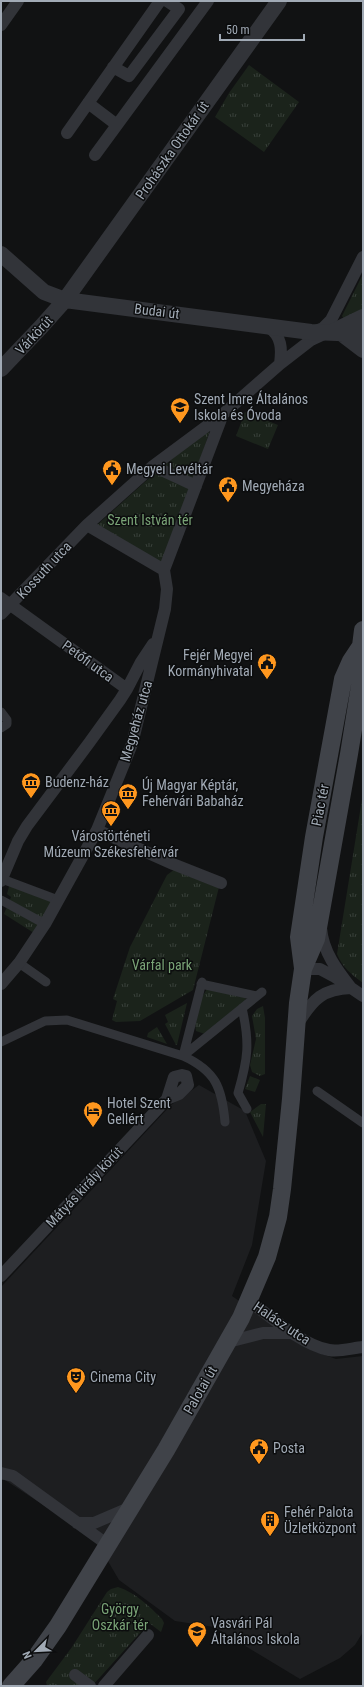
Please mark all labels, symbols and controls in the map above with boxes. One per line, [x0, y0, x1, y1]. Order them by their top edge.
scale bar [220, 16, 304, 42]
text: 50 m [226, 23, 250, 37]
street label: Prohászka Ottokár út [132, 98, 212, 202]
street label: Budai út [133, 300, 181, 322]
street label: Várkörút [12, 312, 56, 358]
place label: Szent Imre Általános Iskola és Óvoda [194, 390, 308, 423]
school or university icon: Szent Imre Általános Iskola és Óvoda [169, 396, 191, 424]
public building icon: Megyei Levéltár [101, 458, 123, 486]
place label: Megyei Levéltár [126, 461, 213, 477]
public building icon: Megyeháza [217, 475, 239, 503]
place label: Megyeháza [242, 478, 305, 494]
park label: Szent István tér [107, 512, 193, 528]
street label: Kossuth utca [14, 538, 74, 602]
street label: Petőfi utca [59, 637, 117, 685]
place label: Fejér Megyei Kormányhivatal [168, 647, 253, 679]
public building icon: Fejér Megyei Kormányhivatal [256, 652, 278, 680]
street label: Megyeház utca [117, 679, 155, 763]
museum icon: Budenz-ház [20, 771, 42, 799]
place label: Budenz-ház [45, 774, 109, 790]
place label: Új Magyar Képtár, Fehérvári Babaház [142, 776, 244, 809]
museum icon: Új Magyar Képtár, Fehérvári Babaház [117, 782, 139, 810]
street label: Piac tér [308, 783, 332, 827]
museum icon: Várostörténeti Múzeum Székesfehérvár [100, 799, 122, 827]
place label: Várostörténeti Múzeum Székesfehérvár [44, 828, 178, 860]
park label: Várfal park [132, 957, 193, 973]
place label: Hotel Szent Gellért [107, 1095, 171, 1127]
hotel icon: Hotel Szent Gellért [82, 1100, 104, 1128]
street label: Mátyás király körút [43, 1143, 125, 1231]
street label: Halász utca [251, 1298, 313, 1348]
street label: Palotai út [180, 1363, 220, 1417]
theatre icon: Cinema City [65, 1366, 87, 1394]
place label: Cinema City [90, 1369, 156, 1385]
public building icon: Posta [248, 1437, 270, 1465]
place label: Posta [273, 1440, 305, 1456]
place label: Fehér Palota Üzletközpont [284, 1504, 356, 1536]
building icon: Fehér Palota Üzletközpont [259, 1509, 281, 1537]
park label: György Oszkár tér [92, 1601, 148, 1633]
place label: Vasvári Pál Általános Iskola [211, 1615, 300, 1647]
school or university icon: Vasvári Pál Általános Iskola [186, 1620, 208, 1648]
north arrow [16, 1631, 56, 1671]
text: N [20, 1649, 35, 1661]

